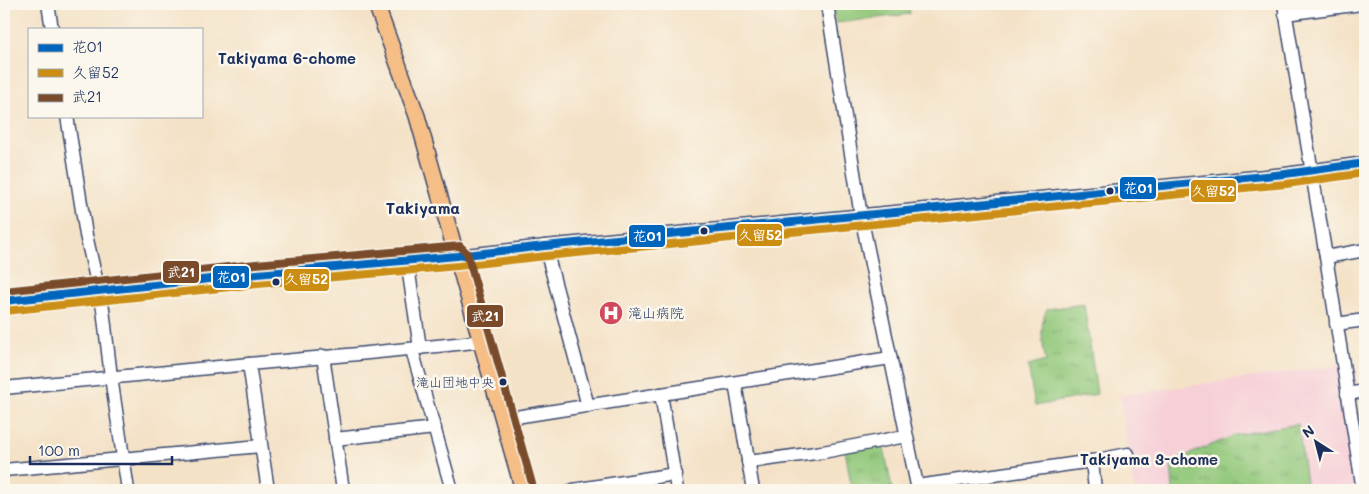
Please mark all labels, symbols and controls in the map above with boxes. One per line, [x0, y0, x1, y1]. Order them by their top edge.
legend [28, 28, 202, 118]
text: 花01 [72, 36, 103, 56]
district label: Takiyama 6-chome [218, 48, 356, 68]
text: 久留52 [72, 62, 119, 82]
text: 武21 [72, 86, 102, 106]
line badge: 花01 [1119, 176, 1157, 200]
text: 花01 [1123, 178, 1153, 197]
line badge: 久留52 [1190, 179, 1237, 203]
text: 久留52 [1191, 181, 1235, 200]
unlabelled marker [1105, 186, 1115, 196]
district label: Takiyama [386, 197, 460, 218]
line badge: 久留52 [736, 223, 783, 247]
line badge: 花01 [628, 224, 666, 248]
text: 久留52 [738, 225, 782, 244]
text: 花01 [632, 226, 662, 245]
unlabelled marker [699, 226, 709, 236]
line badge: 武21 [162, 260, 200, 284]
text: 武21 [167, 262, 195, 281]
line badge: 花01 [212, 265, 250, 289]
text: 花01 [216, 267, 246, 286]
line badge: 久留52 [283, 268, 330, 292]
text: 久留52 [284, 269, 328, 288]
unlabelled marker [271, 277, 281, 287]
hospital icon: 滝山病院 [598, 300, 624, 326]
place label: 滝山病院 [628, 303, 684, 322]
line badge: 武21 [466, 304, 504, 328]
text: 武21 [471, 306, 499, 325]
place label: 滝山団地中央 [416, 373, 494, 390]
marker: 滝山団地中央 [498, 377, 508, 387]
north arrow [1292, 416, 1342, 466]
text: N [1298, 420, 1318, 442]
scale bar [30, 434, 172, 466]
text: 100 m [38, 440, 80, 460]
district label: Takiyama 3-chome [1080, 449, 1218, 469]

